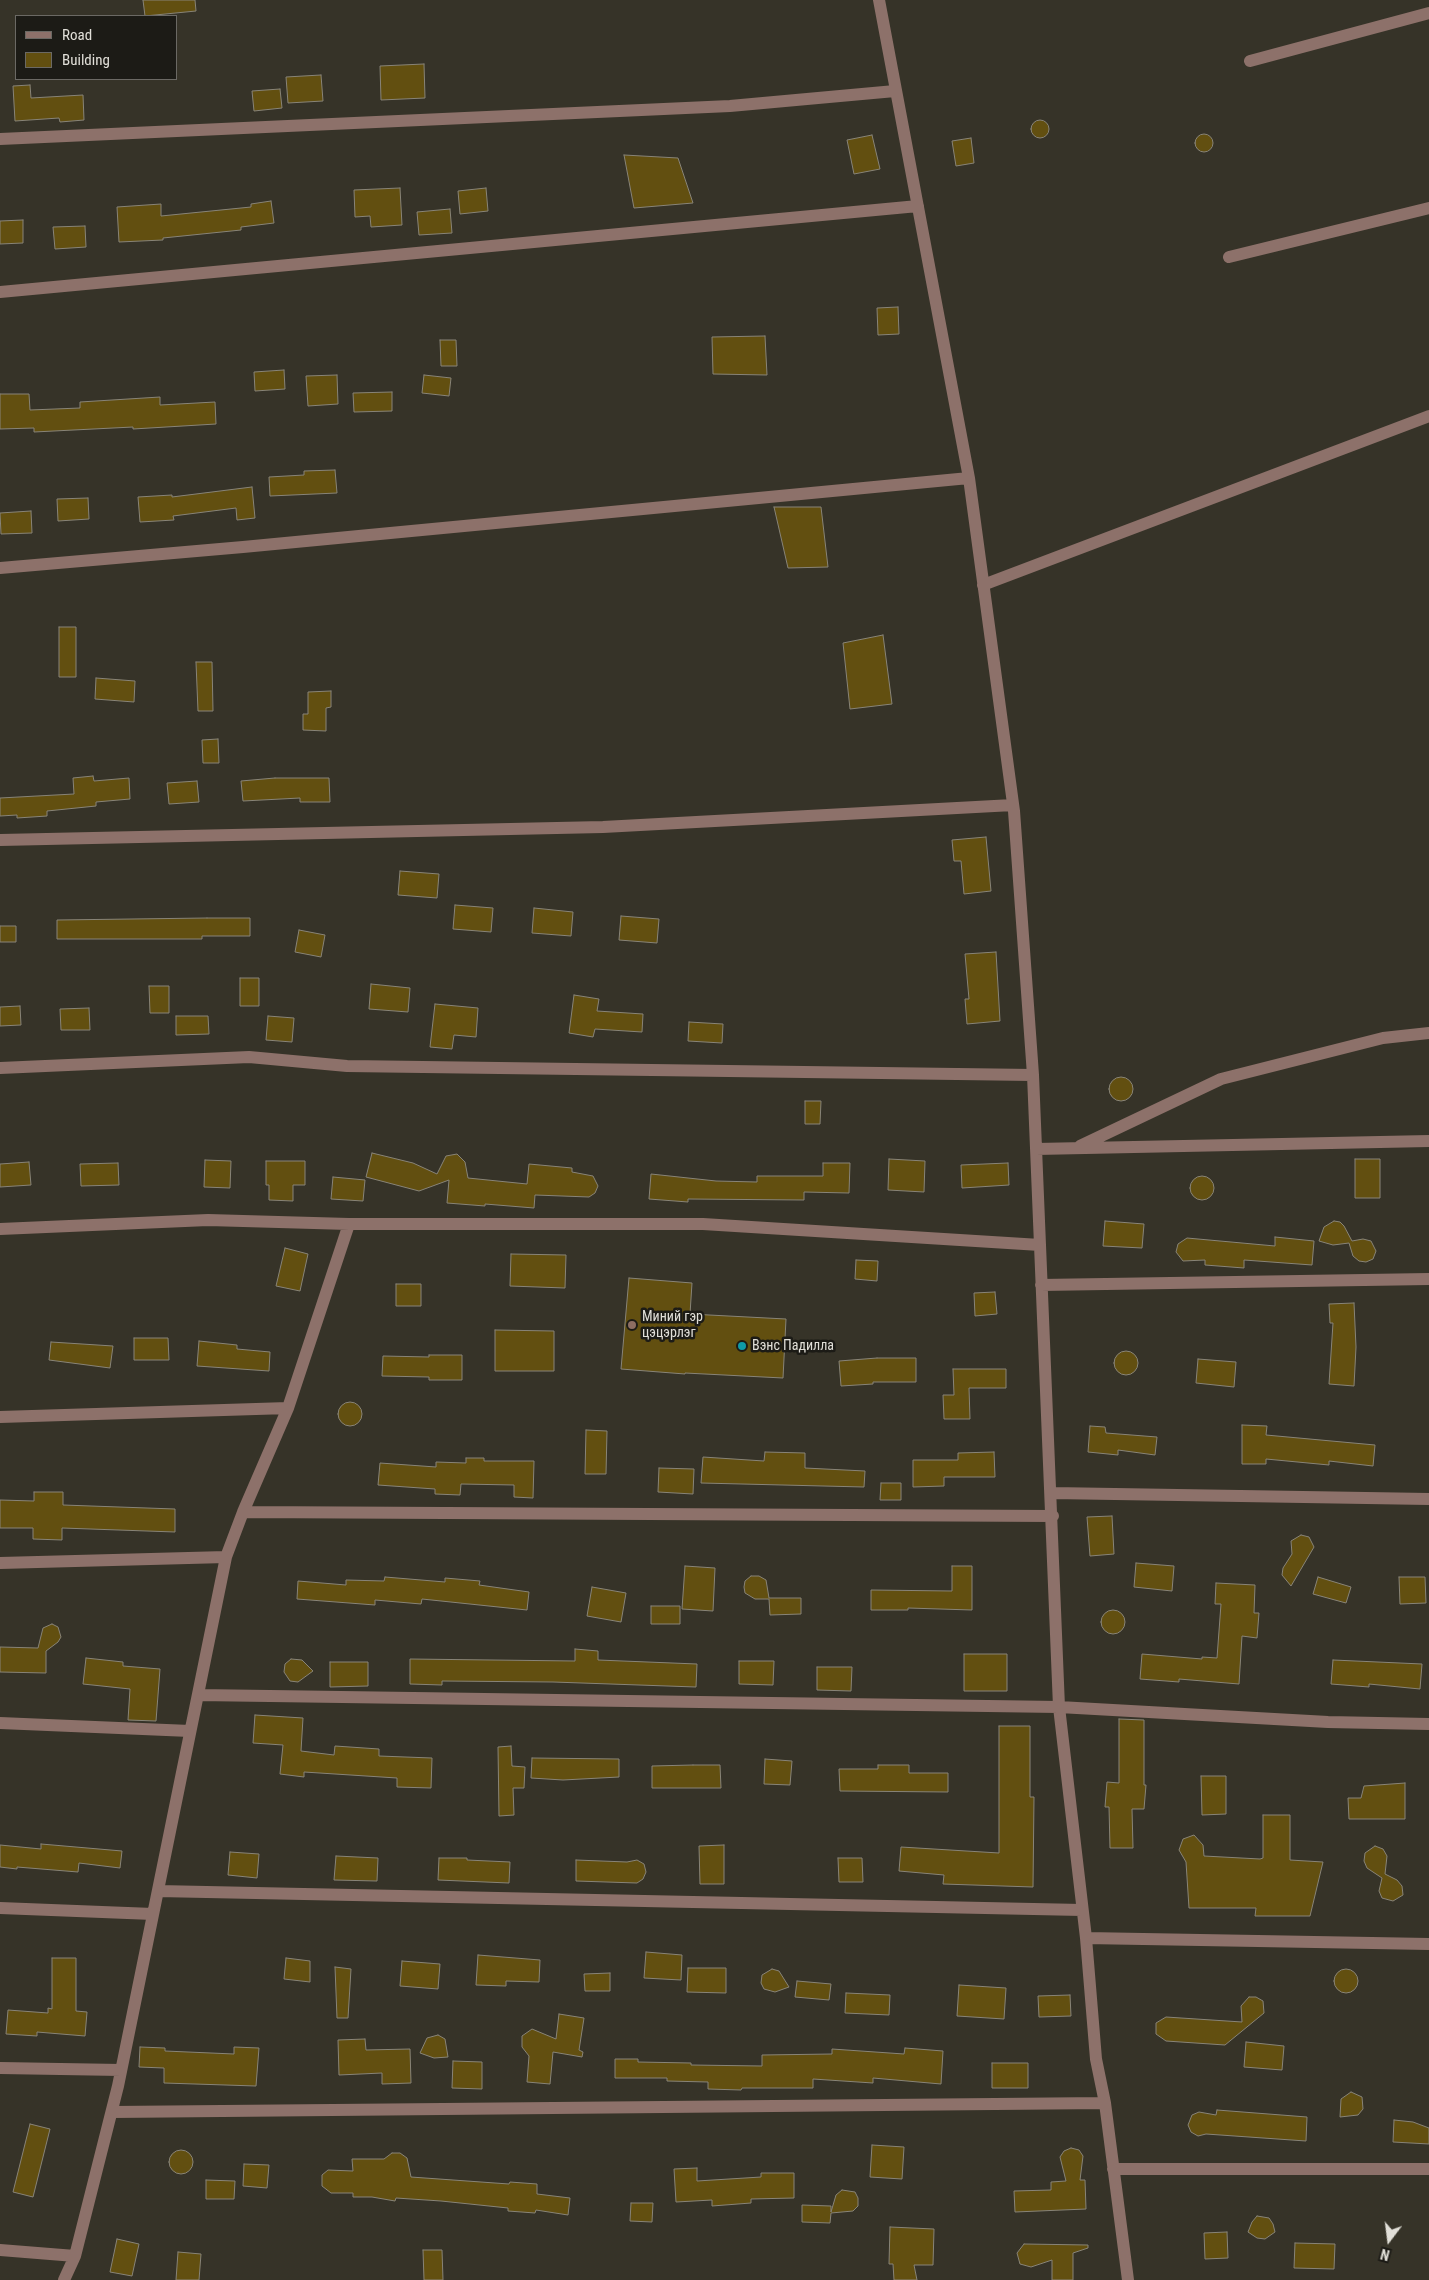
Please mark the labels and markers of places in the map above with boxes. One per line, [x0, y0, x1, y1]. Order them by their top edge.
place label: Миний гэр цэцэрлэг [642, 1309, 703, 1341]
marker: Миний гэр цэцэрлэг [626, 1319, 638, 1331]
place label: Вэнс Падилла [752, 1338, 834, 1354]
marker: Вэнс Падилла [736, 1340, 748, 1352]

